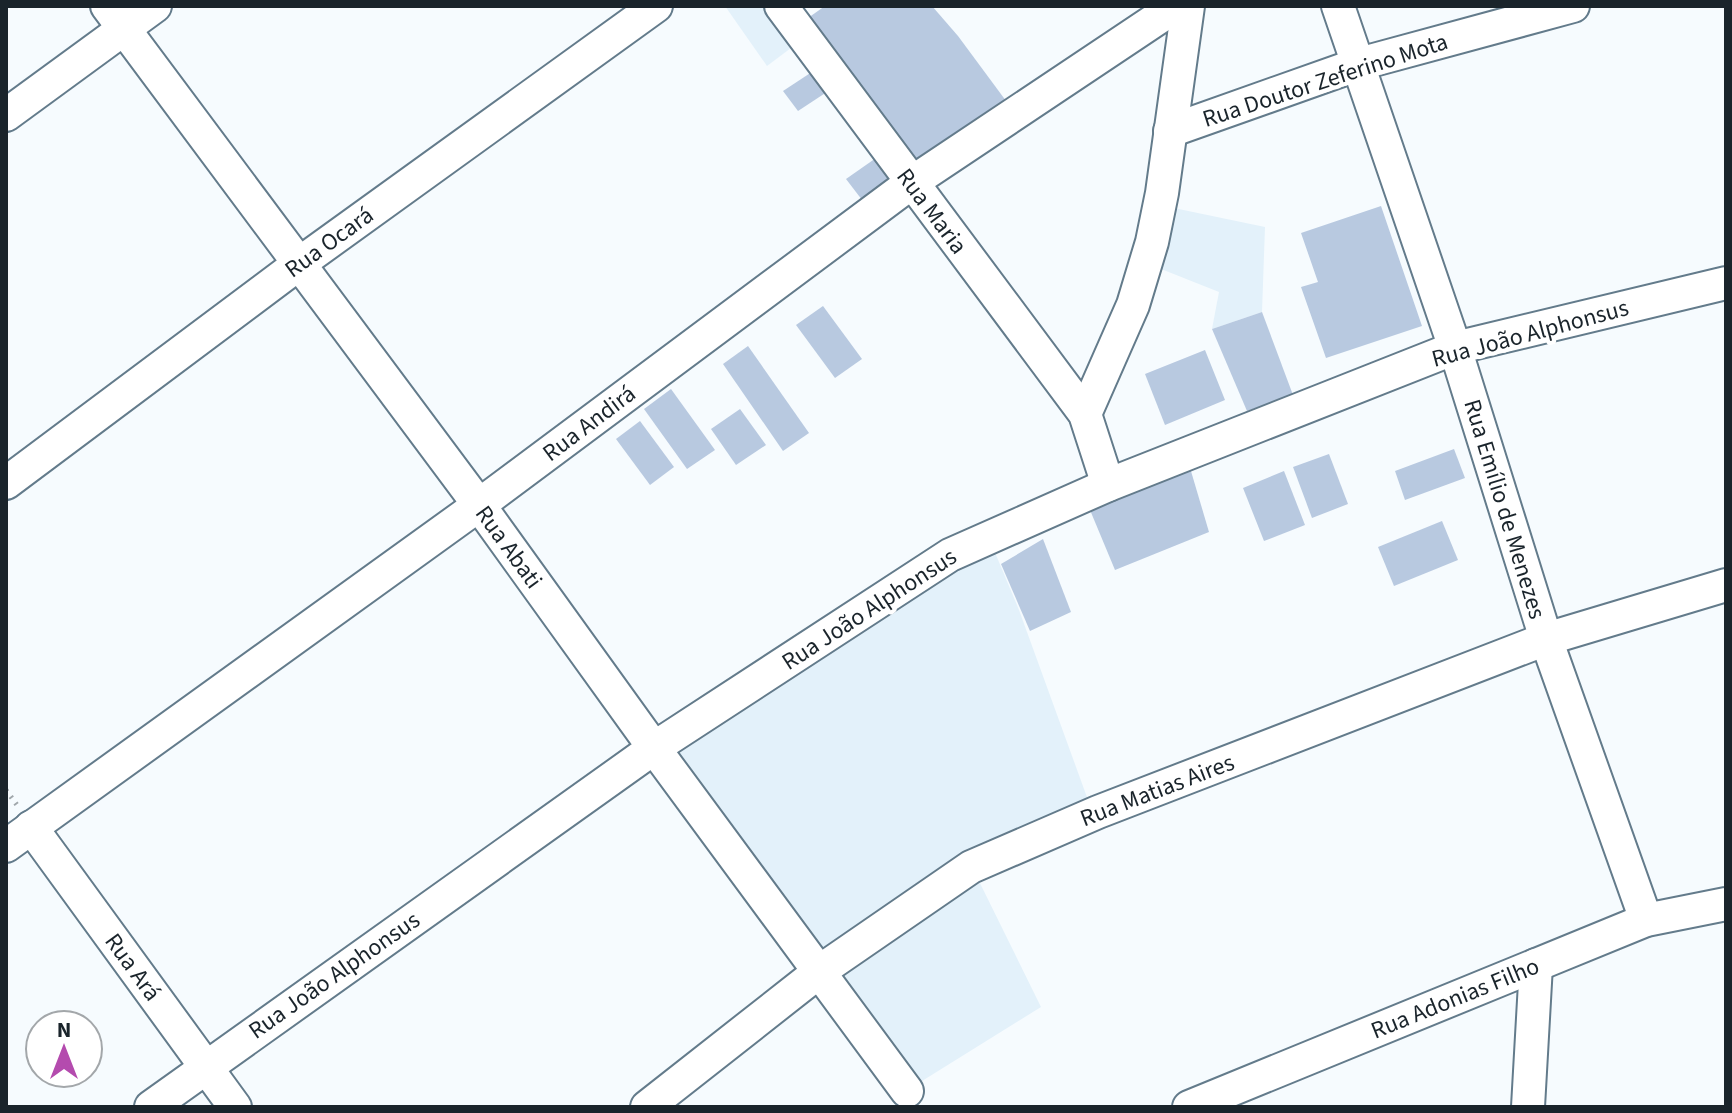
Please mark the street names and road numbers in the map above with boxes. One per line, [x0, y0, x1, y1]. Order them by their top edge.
street label: Rua Doutor Zeferino Mota [1198, 24, 1452, 137]
street label: Rua Maria [888, 161, 976, 262]
street label: Rua Ocará [278, 198, 381, 287]
street label: Rua João Alphonsus [1428, 290, 1632, 377]
street label: Rua Andirá [535, 377, 643, 470]
street label: Rua Emílio de Menezes [1454, 395, 1555, 623]
street label: Rua Abati [466, 498, 551, 596]
street label: Rua João Alphonsus [775, 540, 964, 679]
street label: Rua Matias Aires [1075, 745, 1239, 836]
street label: Rua João Alphonsus [241, 903, 427, 1048]
street label: Rua Ará [96, 926, 169, 1009]
street label: Rua Adonias Filho [1366, 949, 1545, 1048]

